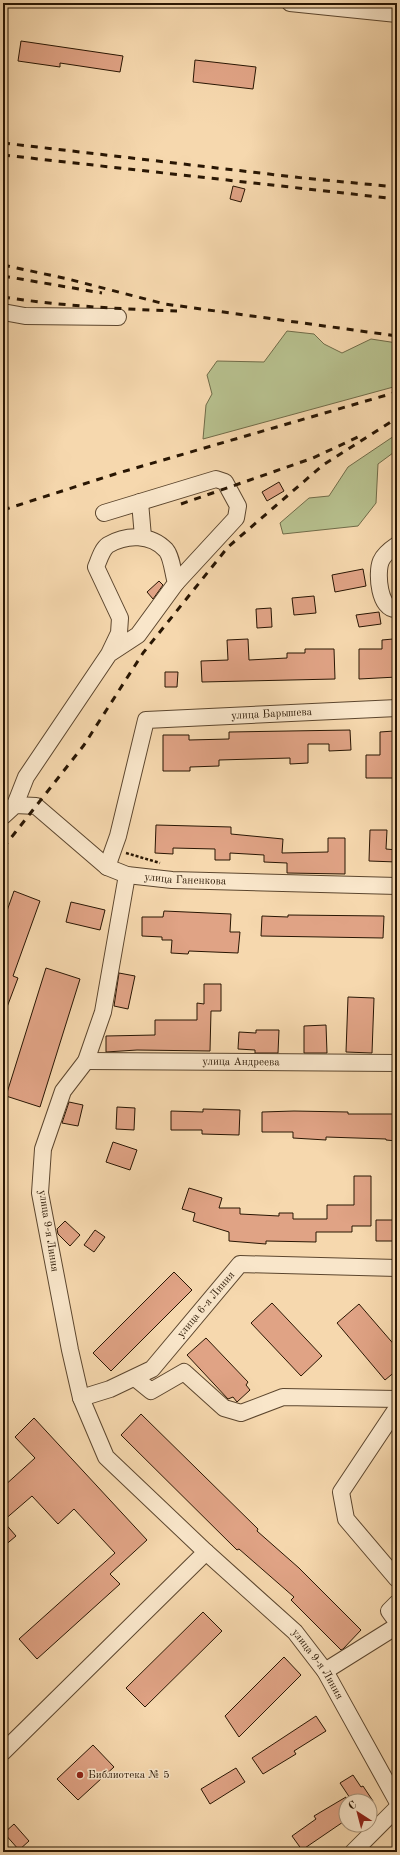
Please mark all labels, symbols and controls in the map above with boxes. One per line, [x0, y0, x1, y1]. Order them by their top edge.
street label: улица Барышева [231, 707, 313, 721]
street label: улица Ганенкова [144, 871, 227, 887]
street label: улица Андреева [202, 1056, 280, 1068]
street label: улица 9-я Линия [36, 1189, 60, 1273]
street label: улица 6-я Линия [175, 1269, 237, 1340]
street label: улица 9-я Линия [289, 1627, 345, 1701]
marker: Библиотека № 5 [75, 1770, 85, 1780]
place label: Библиотека № 5 [88, 1770, 170, 1781]
north arrow [338, 1793, 378, 1833]
text: С [347, 1800, 359, 1813]

